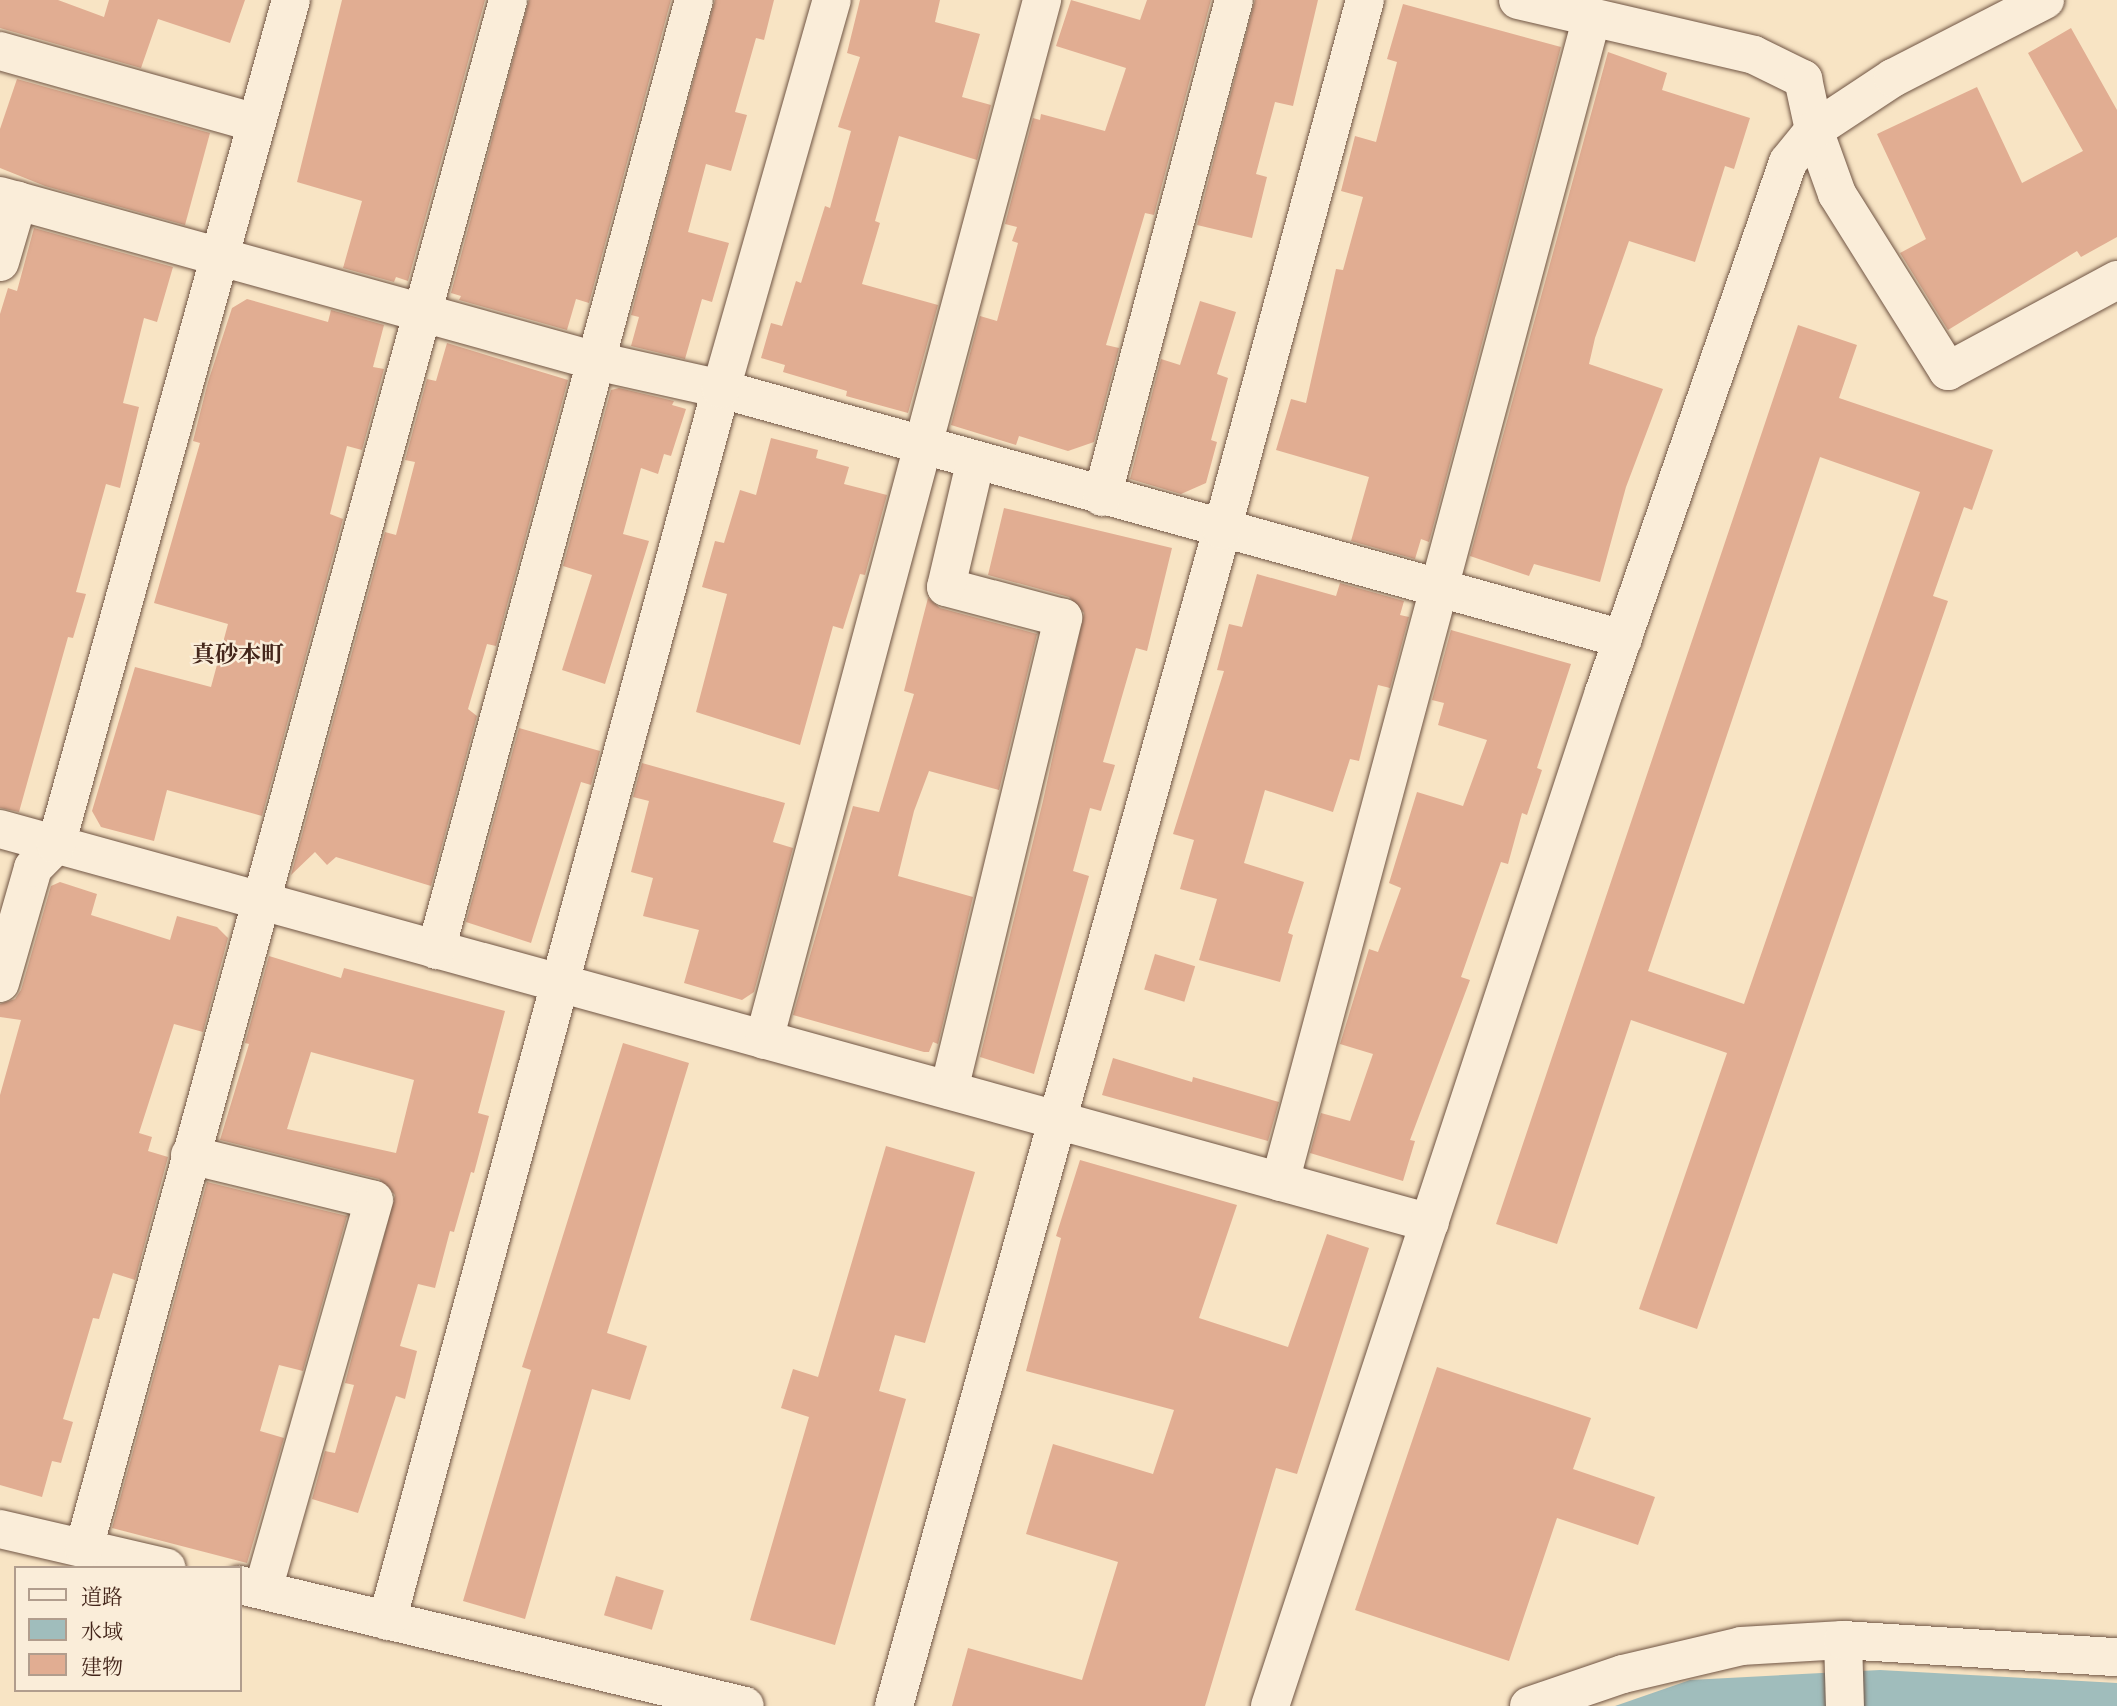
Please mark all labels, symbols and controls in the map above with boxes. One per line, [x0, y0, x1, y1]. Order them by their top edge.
district label: 真砂本町 [192, 640, 284, 668]
legend [14, 1566, 242, 1692]
text: 道路 [81, 1584, 123, 1610]
text: 水域 [81, 1619, 123, 1645]
text: 建物 [81, 1654, 123, 1680]

